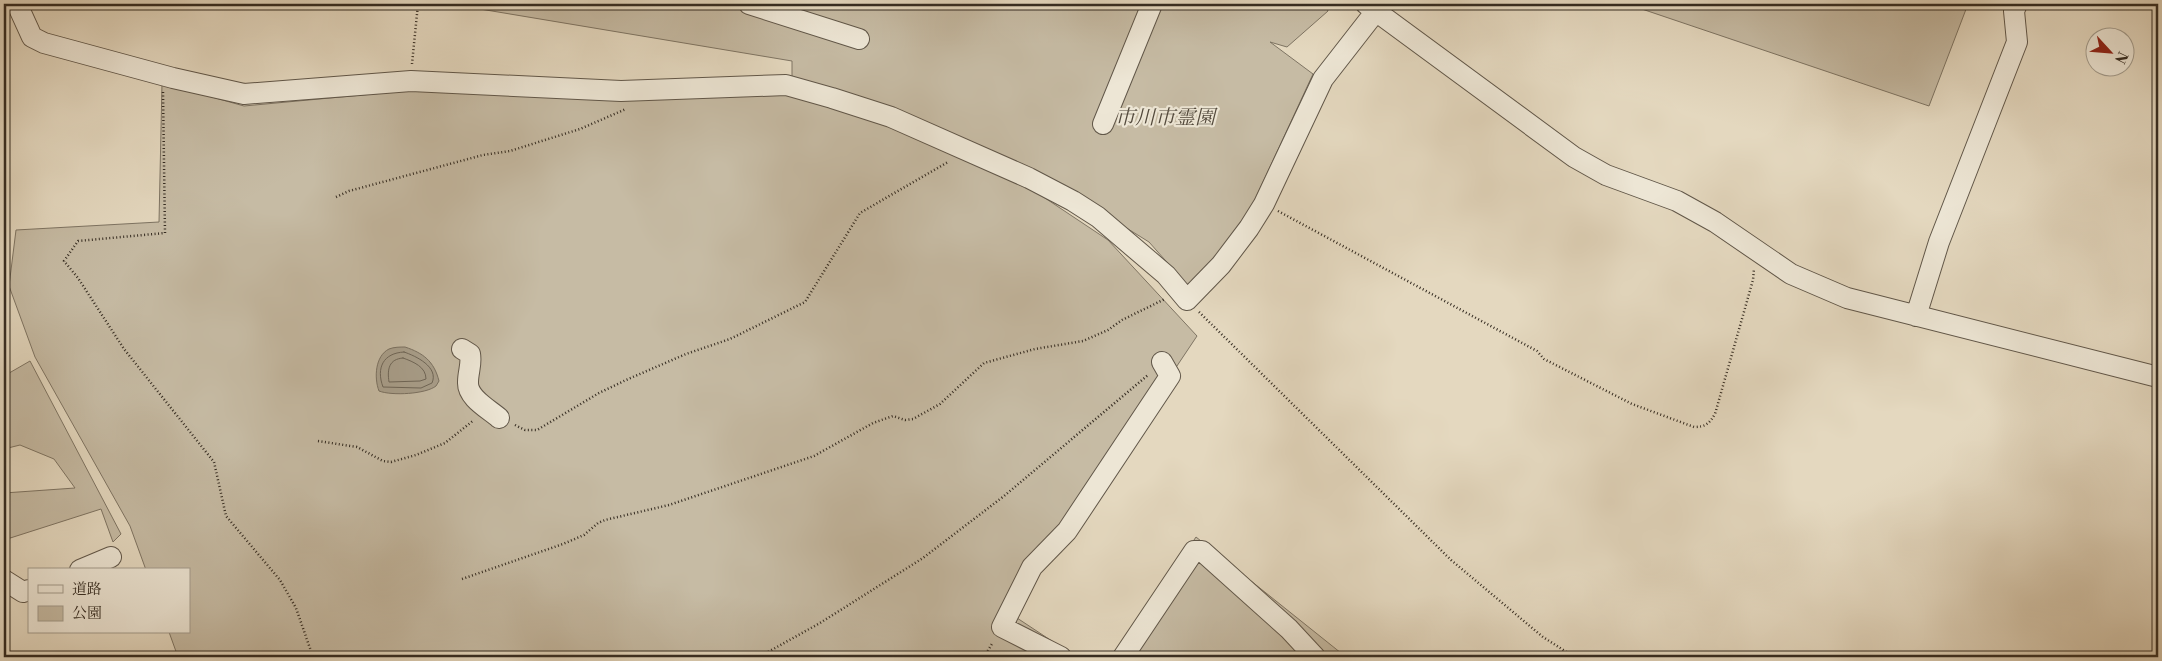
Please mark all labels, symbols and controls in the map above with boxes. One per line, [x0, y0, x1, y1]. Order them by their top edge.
north arrow [2084, 28, 2134, 78]
text: N [2110, 48, 2131, 66]
park label: 市川市霊園 [1115, 106, 1218, 131]
legend [28, 568, 190, 634]
text: 道路 [72, 580, 102, 599]
text: 公園 [72, 604, 102, 623]

